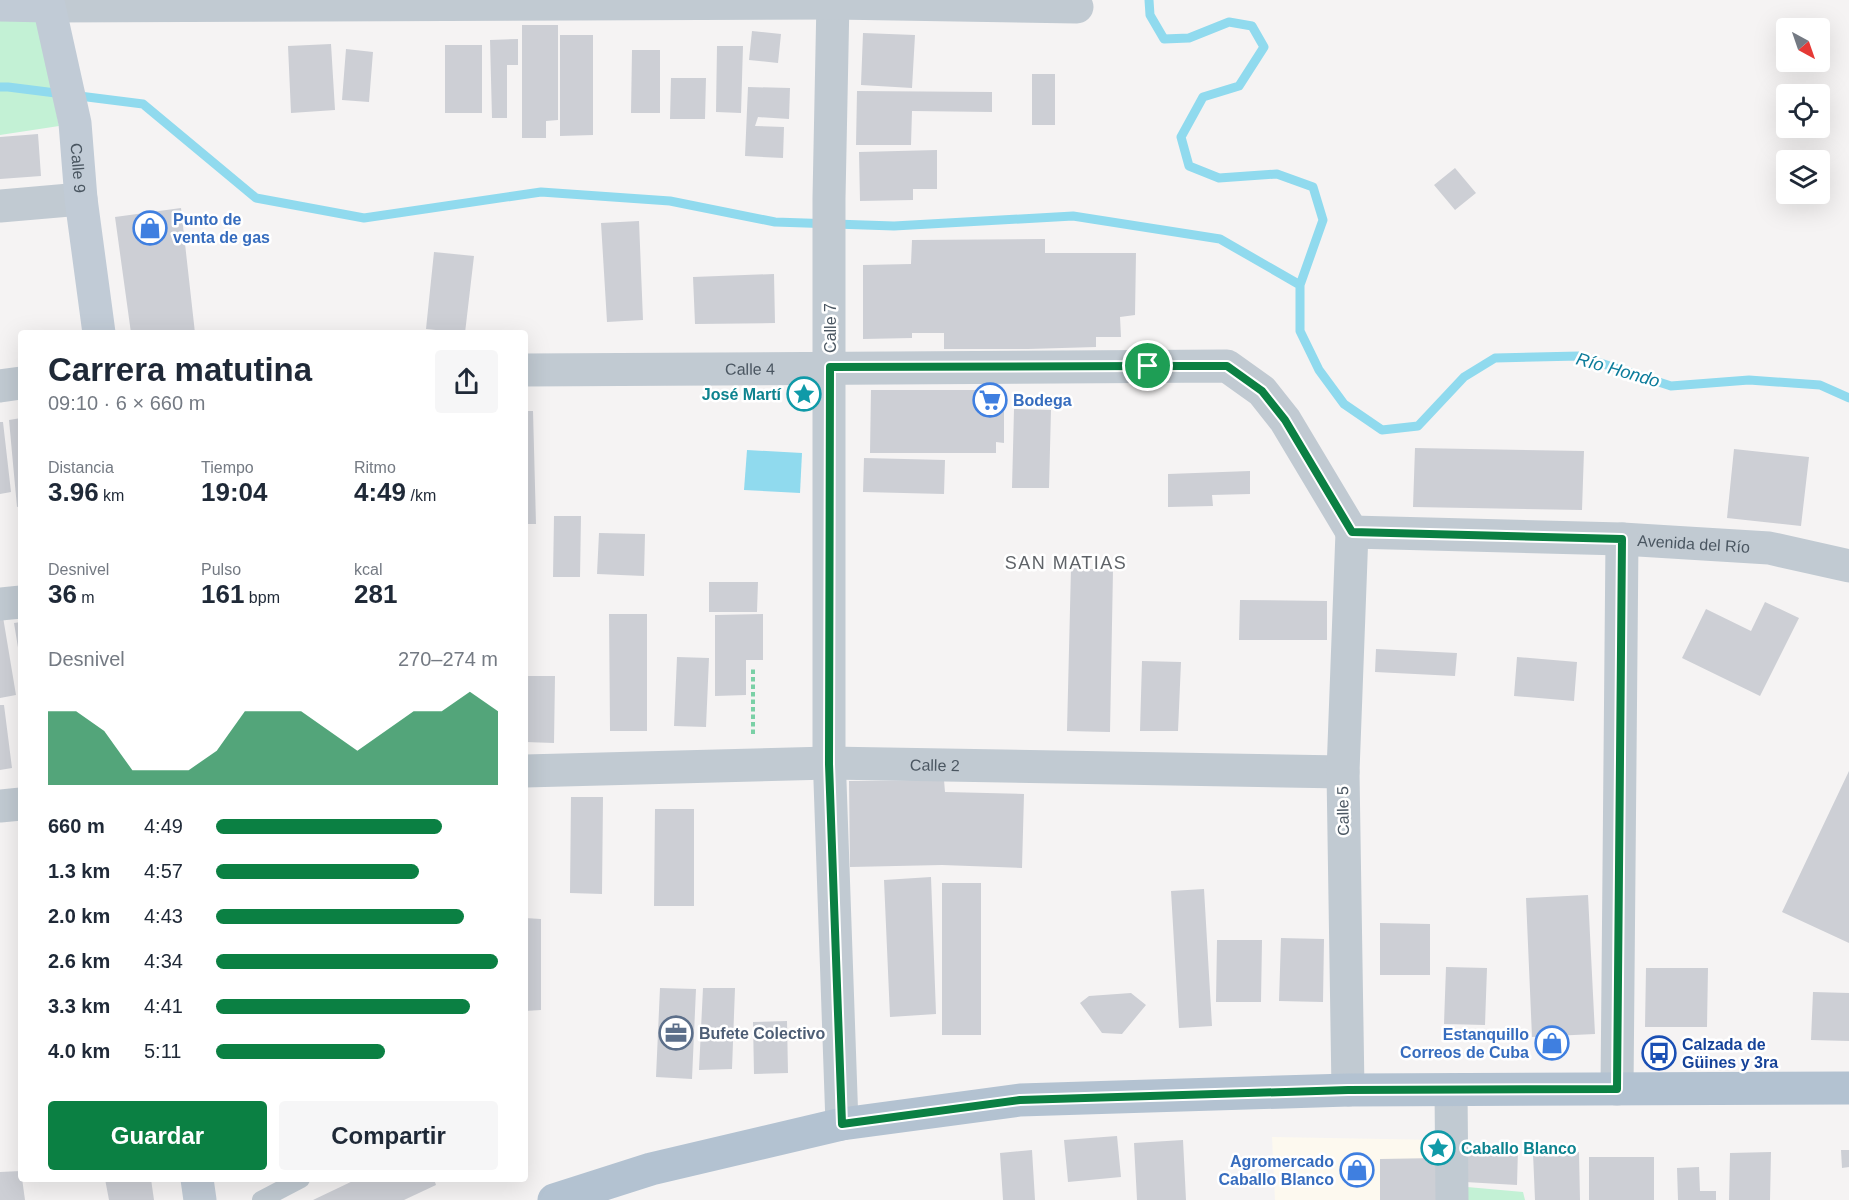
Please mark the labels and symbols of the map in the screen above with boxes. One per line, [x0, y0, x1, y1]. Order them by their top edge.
north arrow [1776, 18, 1830, 72]
street label: Calle 9 [68, 142, 89, 194]
shop icon: Punto de venta de gas [132, 210, 168, 246]
place label: Punto de venta de gas [173, 211, 270, 246]
street label: Calle 7 [822, 303, 839, 353]
pin [1122, 340, 1173, 391]
water label: Río Hondo [1574, 349, 1662, 391]
street label: Calle 4 [725, 360, 775, 377]
place icon: José Martí [786, 376, 822, 412]
supermarket icon: Bodega [972, 382, 1008, 418]
place label: José Martí [702, 386, 782, 403]
place label: Bodega [1013, 392, 1072, 409]
street label: Avenida del Río [1637, 531, 1751, 555]
district label: SAN MATIAS [1005, 553, 1127, 573]
street label: Calle 2 [910, 756, 960, 774]
street label: Calle 5 [1334, 786, 1352, 836]
office icon: Bufete Colectivo [658, 1015, 694, 1051]
place label: Bufete Colectivo [699, 1025, 825, 1042]
shop icon: Estanquillo Correos de Cuba [1534, 1025, 1570, 1061]
place label: Estanquillo Correos de Cuba [1400, 1026, 1529, 1061]
bus stop icon: Calzada de Güines y 3ra [1641, 1035, 1677, 1071]
place label: Calzada de Güines y 3ra [1682, 1036, 1778, 1071]
place icon: Caballo Blanco [1420, 1130, 1456, 1166]
place label: Caballo Blanco [1461, 1140, 1577, 1157]
shop icon: Agromercado Caballo Blanco [1339, 1152, 1375, 1188]
place label: Agromercado Caballo Blanco [1218, 1153, 1334, 1188]

